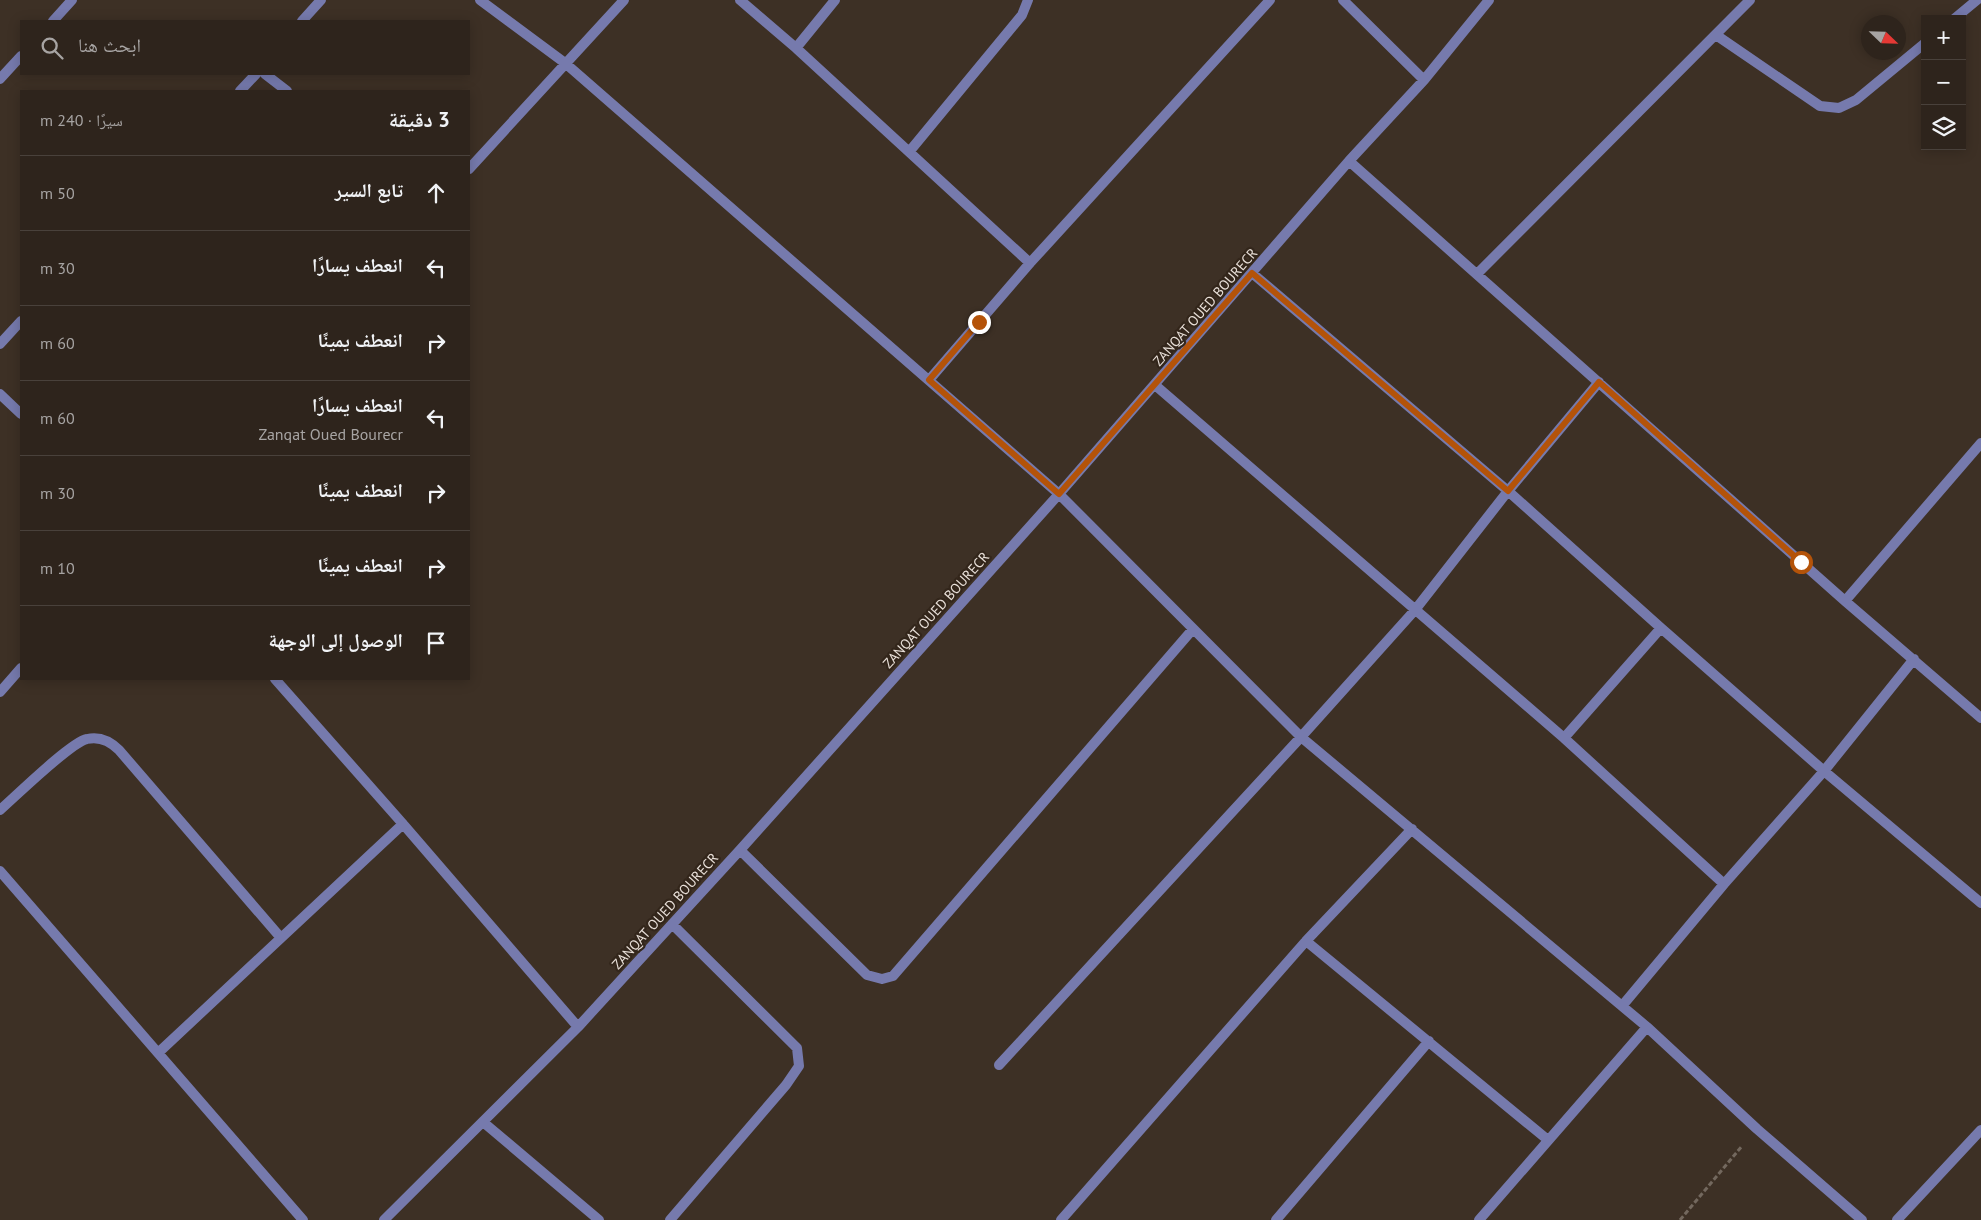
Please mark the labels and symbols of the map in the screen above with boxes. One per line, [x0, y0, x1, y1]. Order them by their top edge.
north arrow [1861, 15, 1906, 60]
street label: ZANQAT OUED BOURECR [1149, 244, 1261, 370]
route end [968, 311, 991, 334]
street label: ZANQAT OUED BOURECR [879, 548, 993, 672]
route start [1790, 551, 1813, 574]
street label: ZANQAT OUED BOURECR [608, 849, 722, 973]

